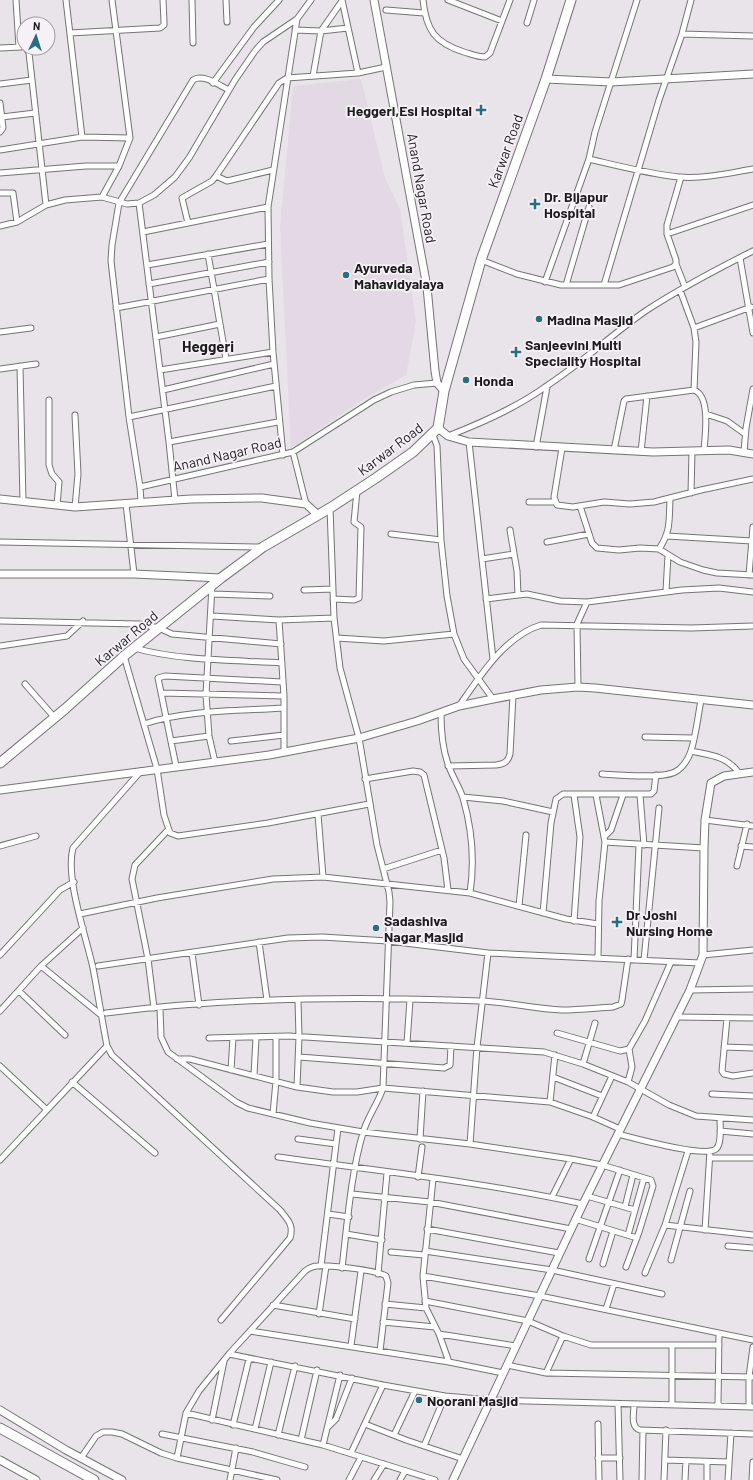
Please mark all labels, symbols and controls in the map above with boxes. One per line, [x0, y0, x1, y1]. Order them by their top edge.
north arrow [16, 16, 56, 56]
text: N [33, 19, 41, 32]
place label: Heggeri,Esi Hospital [347, 102, 472, 119]
marker: Heggeri,Esi Hospital [475, 104, 487, 116]
street label: Karwar Road [484, 112, 526, 190]
street label: Anand Nagar Road [404, 132, 440, 244]
place label: Dr. Bijapur Hospital [544, 188, 609, 221]
marker: Dr. Bijapur Hospital [529, 198, 541, 210]
place label: Ayurveda Mahavidyalaya [354, 259, 444, 292]
marker: Ayurveda Mahavidyalaya [341, 270, 351, 280]
place label: Madina Masjid [547, 311, 633, 328]
marker: Madina Masjid [534, 314, 544, 324]
place label: Sanjeevini Multi Speciality Hospital [525, 336, 641, 369]
district label: Heggeri [182, 337, 234, 355]
marker: Sanjeevini Multi Speciality Hospital [510, 346, 522, 358]
place label: Honda [474, 372, 514, 389]
marker: Honda [461, 375, 471, 385]
street label: Karwar Road [354, 419, 426, 479]
street label: Anand Nagar Road [171, 433, 283, 475]
street label: Karwar Road [91, 607, 161, 669]
place label: Dr Joshi Nursing Home [626, 906, 713, 939]
place label: Sadashiva Nagar Masjid [384, 912, 464, 945]
marker: Dr Joshi Nursing Home [611, 916, 623, 928]
marker: Sadashiva Nagar Masjid [371, 923, 381, 933]
place label: Noorani Masjid [427, 1392, 518, 1409]
marker: Noorani Masjid [414, 1395, 424, 1405]

